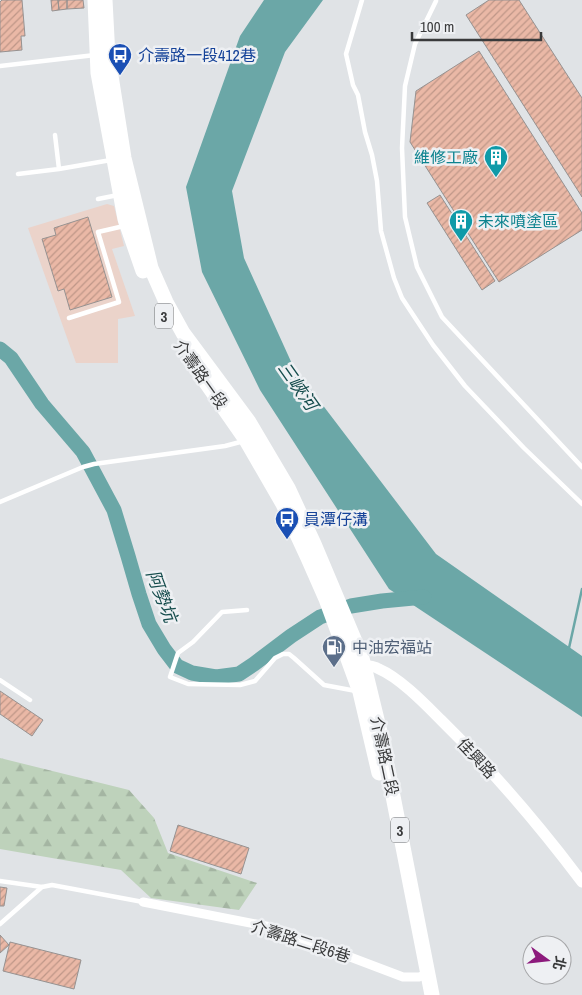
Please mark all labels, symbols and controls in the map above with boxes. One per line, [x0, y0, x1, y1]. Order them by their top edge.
scale bar [412, 10, 541, 42]
text: 100 m [420, 16, 454, 37]
bus stop icon: 介壽路一段412巷 [107, 42, 133, 76]
place label: 介壽路一段412巷 [138, 44, 256, 66]
building icon: 維修工廠 [483, 144, 509, 178]
place label: 維修工廠 [414, 146, 478, 168]
building icon: 未來噴塗區 [448, 208, 474, 242]
place label: 未來噴塗區 [478, 210, 558, 232]
road number: 3 [155, 304, 173, 328]
street label: 介壽路一段 [169, 335, 233, 413]
water label: 三峽河 [272, 357, 325, 418]
bus stop icon: 員潭仔溝 [274, 506, 300, 540]
place label: 員潭仔溝 [304, 508, 368, 530]
water label: 阿勢坑 [141, 566, 184, 628]
fuel station icon: 中油宏福站 [321, 634, 347, 668]
place label: 中油宏福站 [352, 636, 432, 658]
street label: 介壽路二段 [366, 715, 404, 797]
street label: 佳興路 [453, 733, 501, 783]
road number: 3 [391, 818, 409, 842]
street label: 介壽路二段6巷 [248, 915, 354, 967]
north arrow [522, 935, 572, 985]
text: 北 [549, 954, 570, 972]

